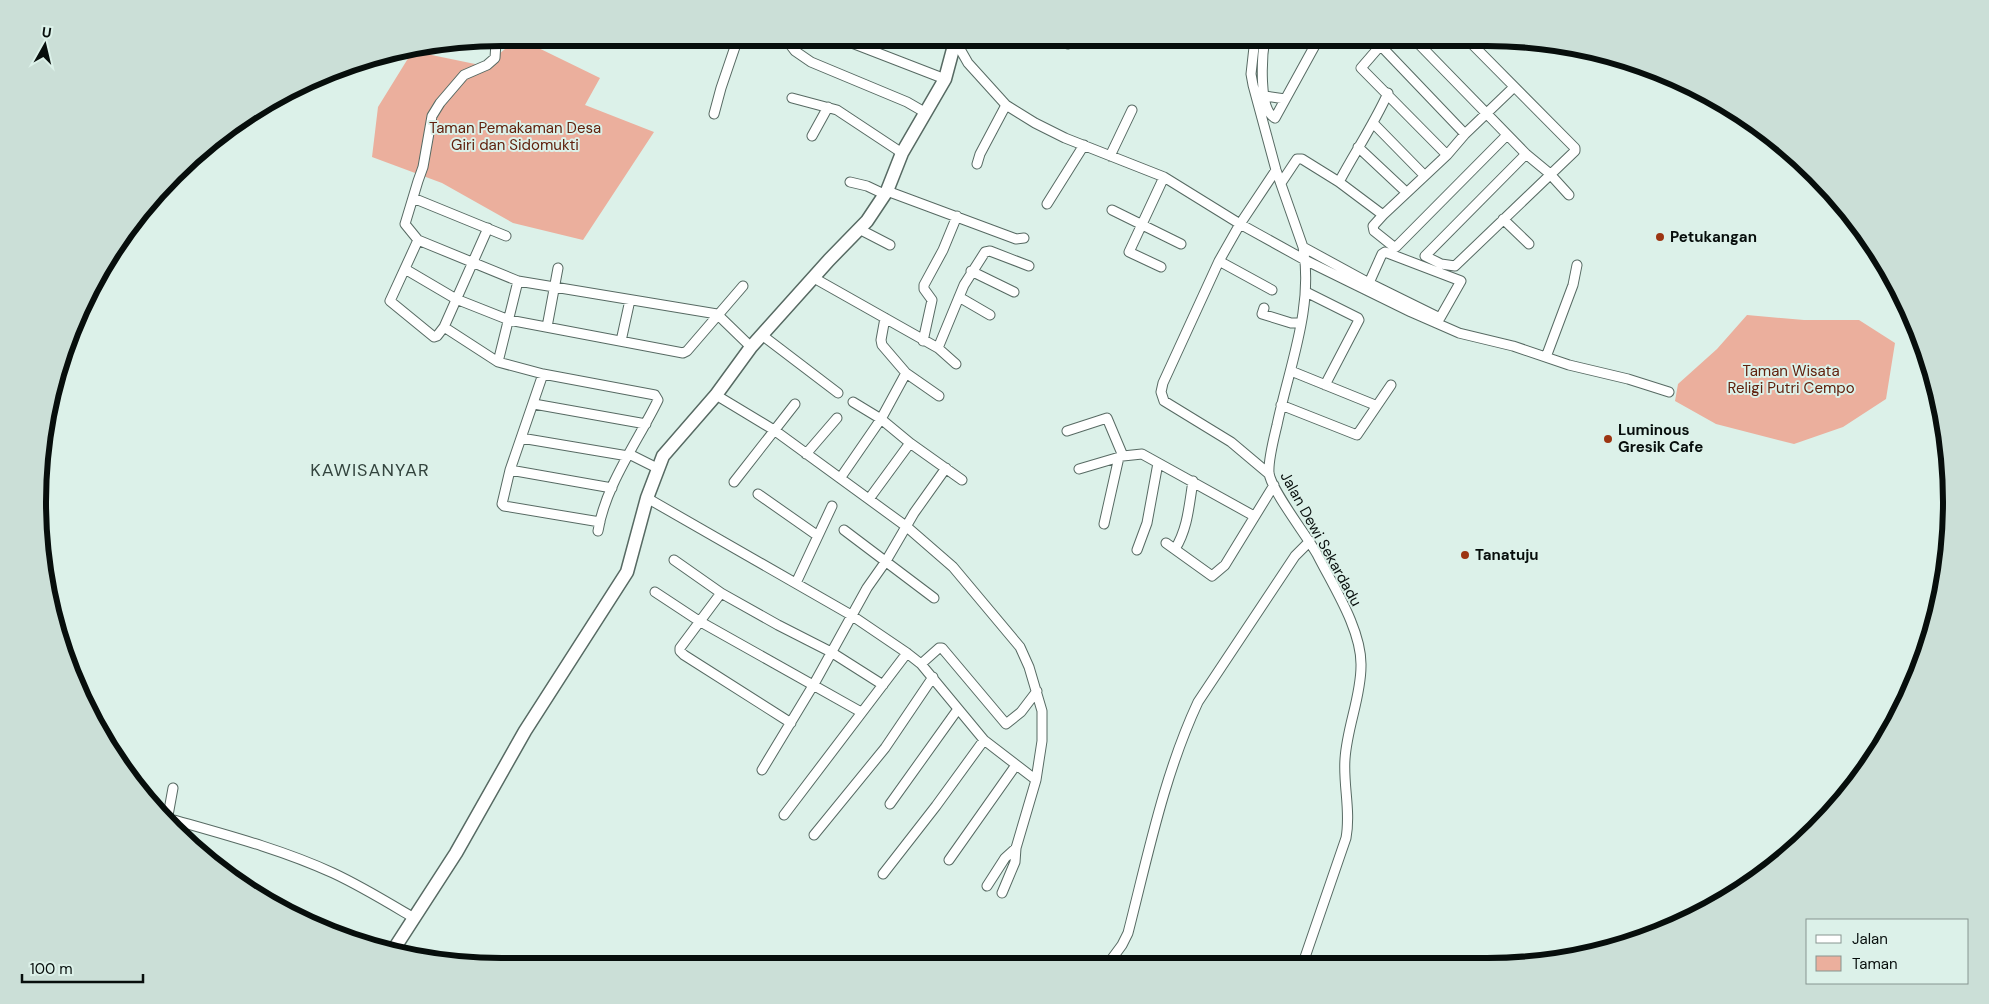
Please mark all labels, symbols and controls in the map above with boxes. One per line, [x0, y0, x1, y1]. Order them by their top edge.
north arrow [20, 20, 70, 70]
text: U [41, 23, 53, 42]
park label: Taman Pemakaman Desa Giri dan Sidomukti [429, 118, 601, 155]
place label: Petukangan [1670, 227, 1757, 247]
marker: Petukangan [1654, 231, 1666, 243]
park label: Taman Wisata Religi Putri Cempo [1727, 361, 1855, 398]
place label: Luminous Gresik Cafe [1618, 420, 1703, 457]
marker: Luminous Gresik Cafe [1602, 433, 1614, 445]
district label: KAWISANYAR [310, 458, 430, 482]
street label: Jalan Dewi Sekardadu [1276, 468, 1366, 610]
place label: Tanatuju [1475, 545, 1539, 565]
marker: Tanatuju [1459, 549, 1471, 561]
legend [1806, 919, 1969, 984]
text: Jalan [1852, 929, 1888, 949]
scale bar [22, 952, 144, 984]
text: Taman [1852, 954, 1898, 974]
text: 100 m [30, 959, 73, 979]

